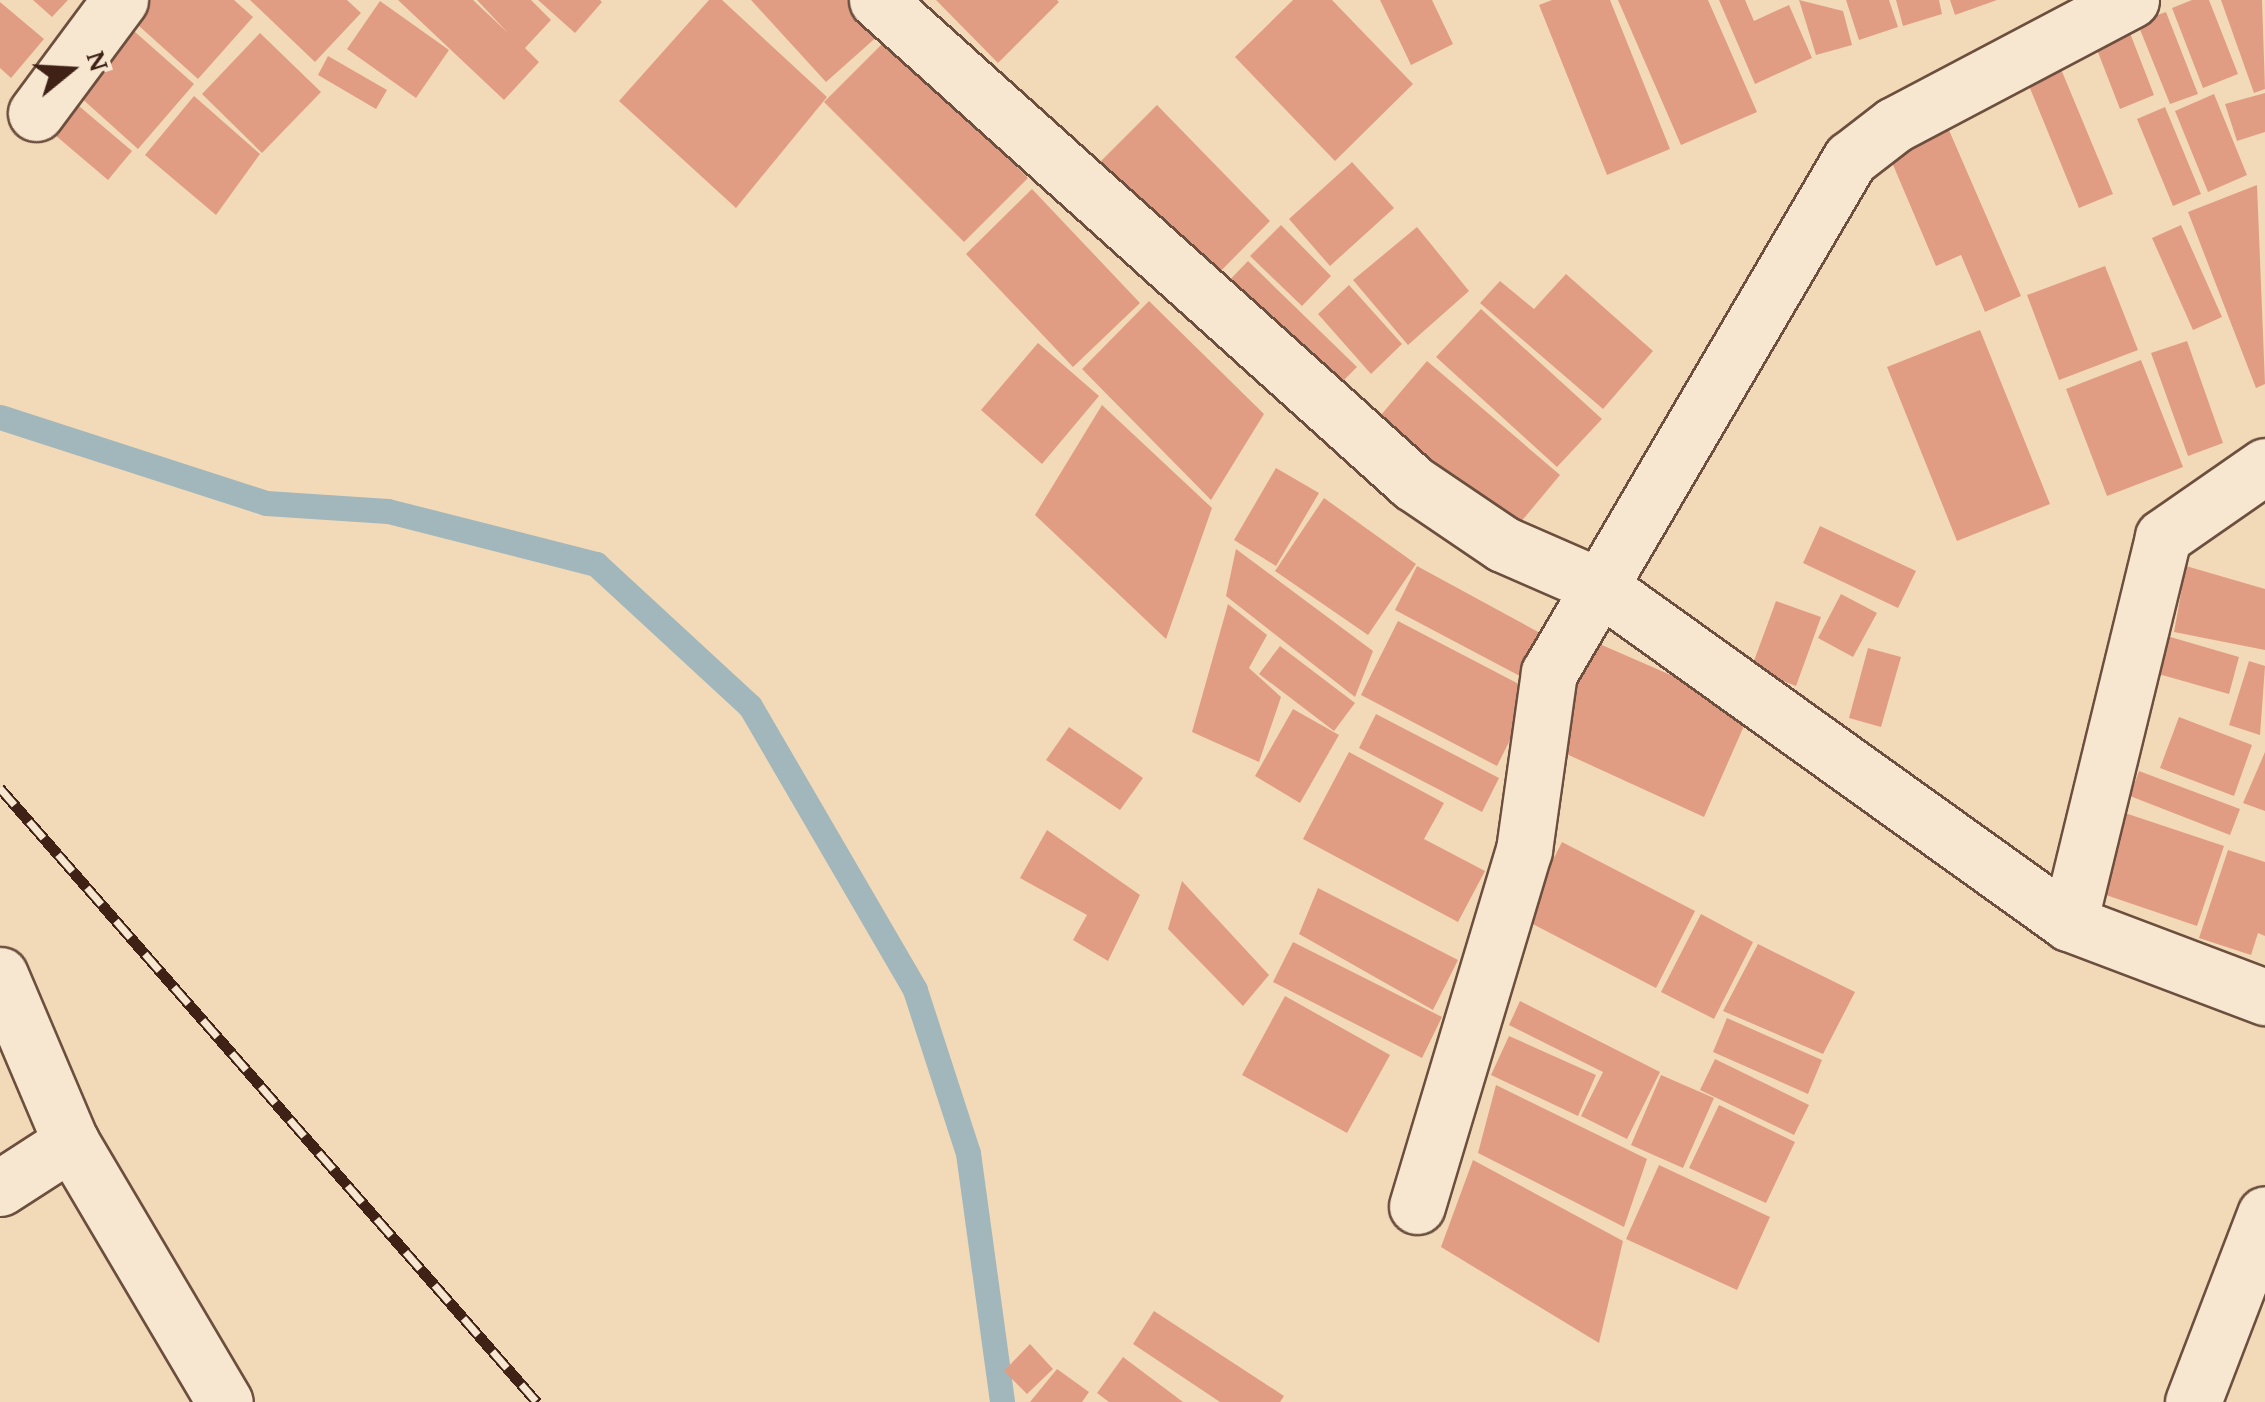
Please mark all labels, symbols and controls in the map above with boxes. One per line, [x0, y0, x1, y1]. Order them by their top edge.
north arrow [20, 20, 120, 120]
text: N [77, 45, 121, 76]

